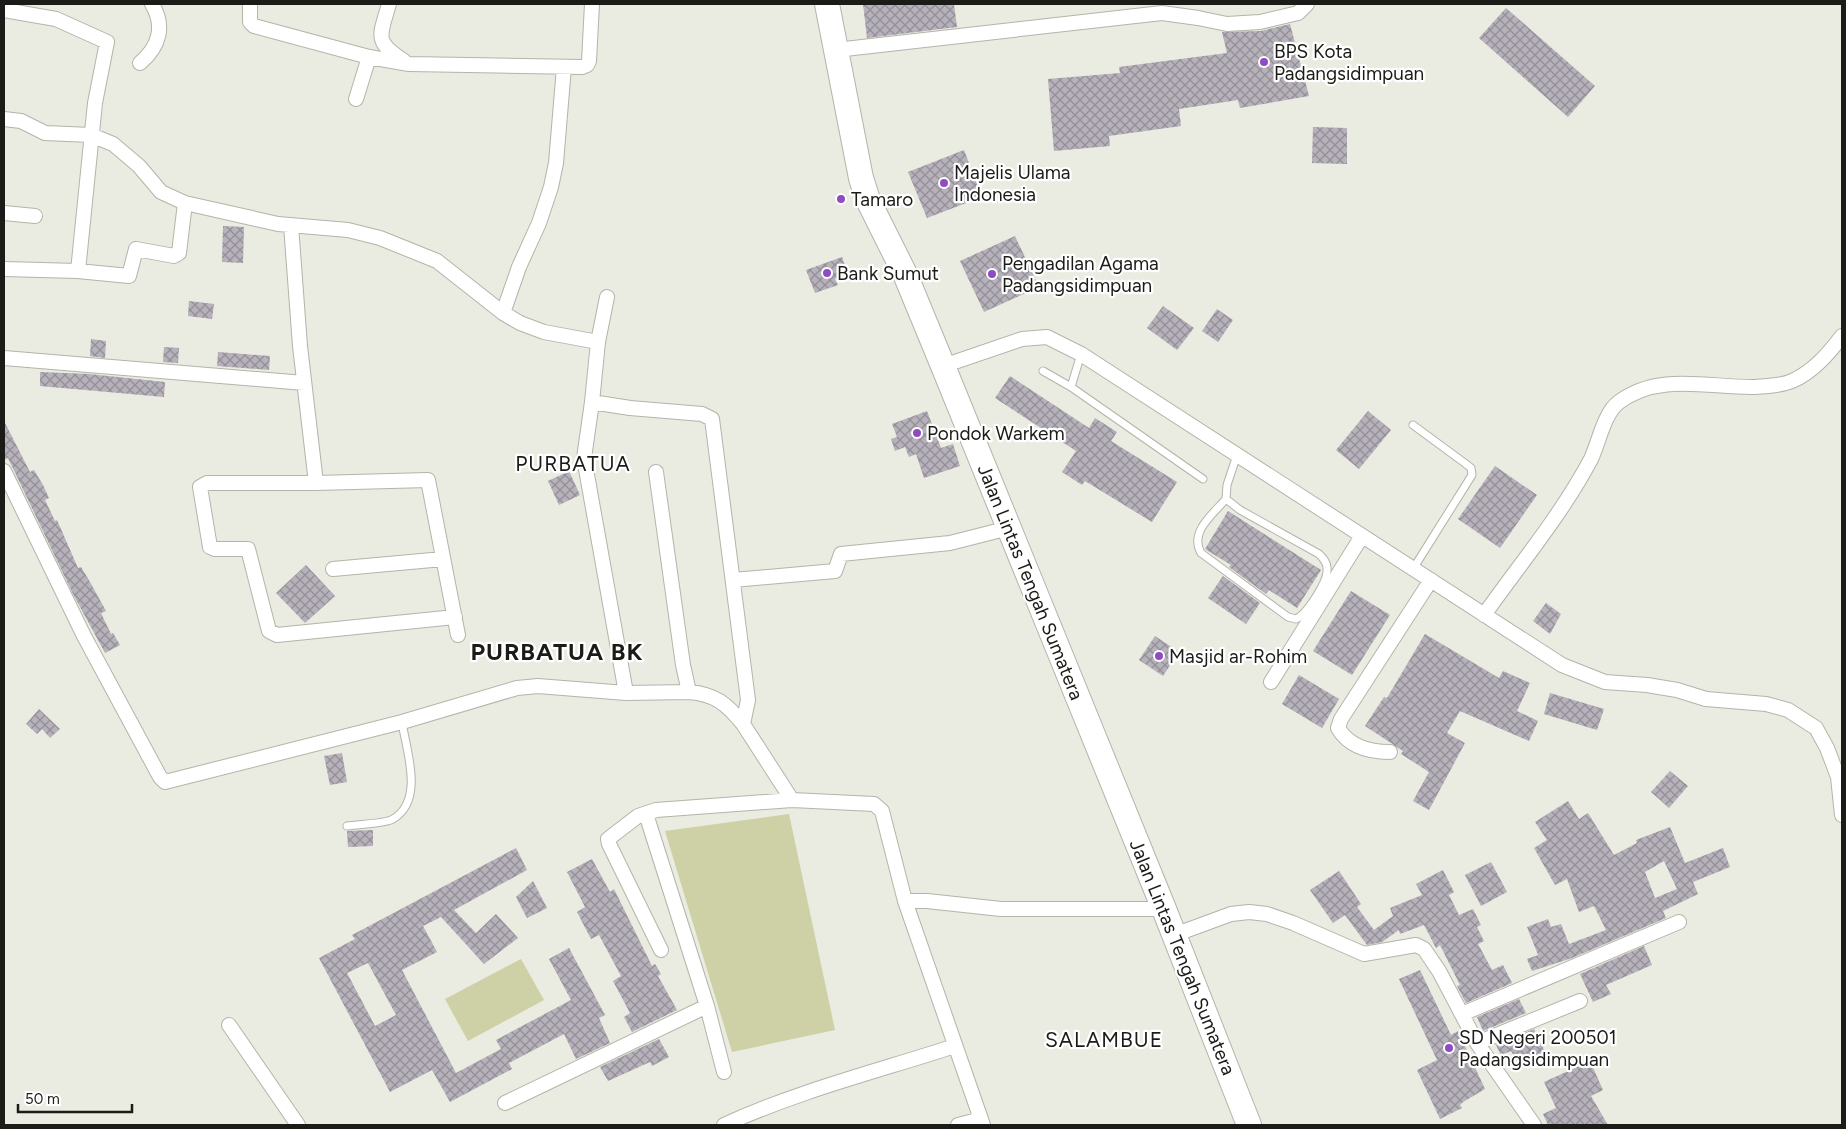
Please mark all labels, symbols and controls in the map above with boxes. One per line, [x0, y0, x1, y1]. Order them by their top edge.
place label: BPS Kota Padangsidimpuan [1274, 40, 1424, 85]
marker: BPS Kota Padangsidimpuan [1258, 56, 1270, 68]
place label: Majelis Ulama Indonesia [954, 161, 1071, 206]
marker: Majelis Ulama Indonesia [938, 177, 950, 189]
place label: Tamaro [851, 188, 913, 211]
marker: Tamaro [835, 193, 847, 205]
place label: Pengadilan Agama Padangsidimpuan [1002, 252, 1159, 297]
place label: Bank Sumut [837, 262, 939, 285]
marker: Bank Sumut [821, 267, 833, 279]
marker: Pengadilan Agama Padangsidimpuan [986, 268, 998, 280]
place label: Pondok Warkem [927, 422, 1065, 445]
marker: Pondok Warkem [911, 427, 923, 439]
district label: PURBATUA [515, 451, 631, 476]
street label: Jalan Lintas Tengah Sumatera [973, 461, 1088, 703]
district label: PURBATUA BK [471, 637, 643, 666]
place label: Masjid ar-Rohim [1169, 645, 1307, 668]
marker: Masjid ar-Rohim [1153, 650, 1165, 662]
street label: Jalan Lintas Tengah Sumatera [1125, 836, 1240, 1078]
place label: SD Negeri 200501 Padangsidimpuan [1459, 1026, 1617, 1071]
district label: SALAMBUE [1045, 1027, 1163, 1052]
marker: SD Negeri 200501 Padangsidimpuan [1443, 1042, 1455, 1054]
scale bar [18, 1082, 131, 1114]
text: 50 m [25, 1090, 60, 1108]

